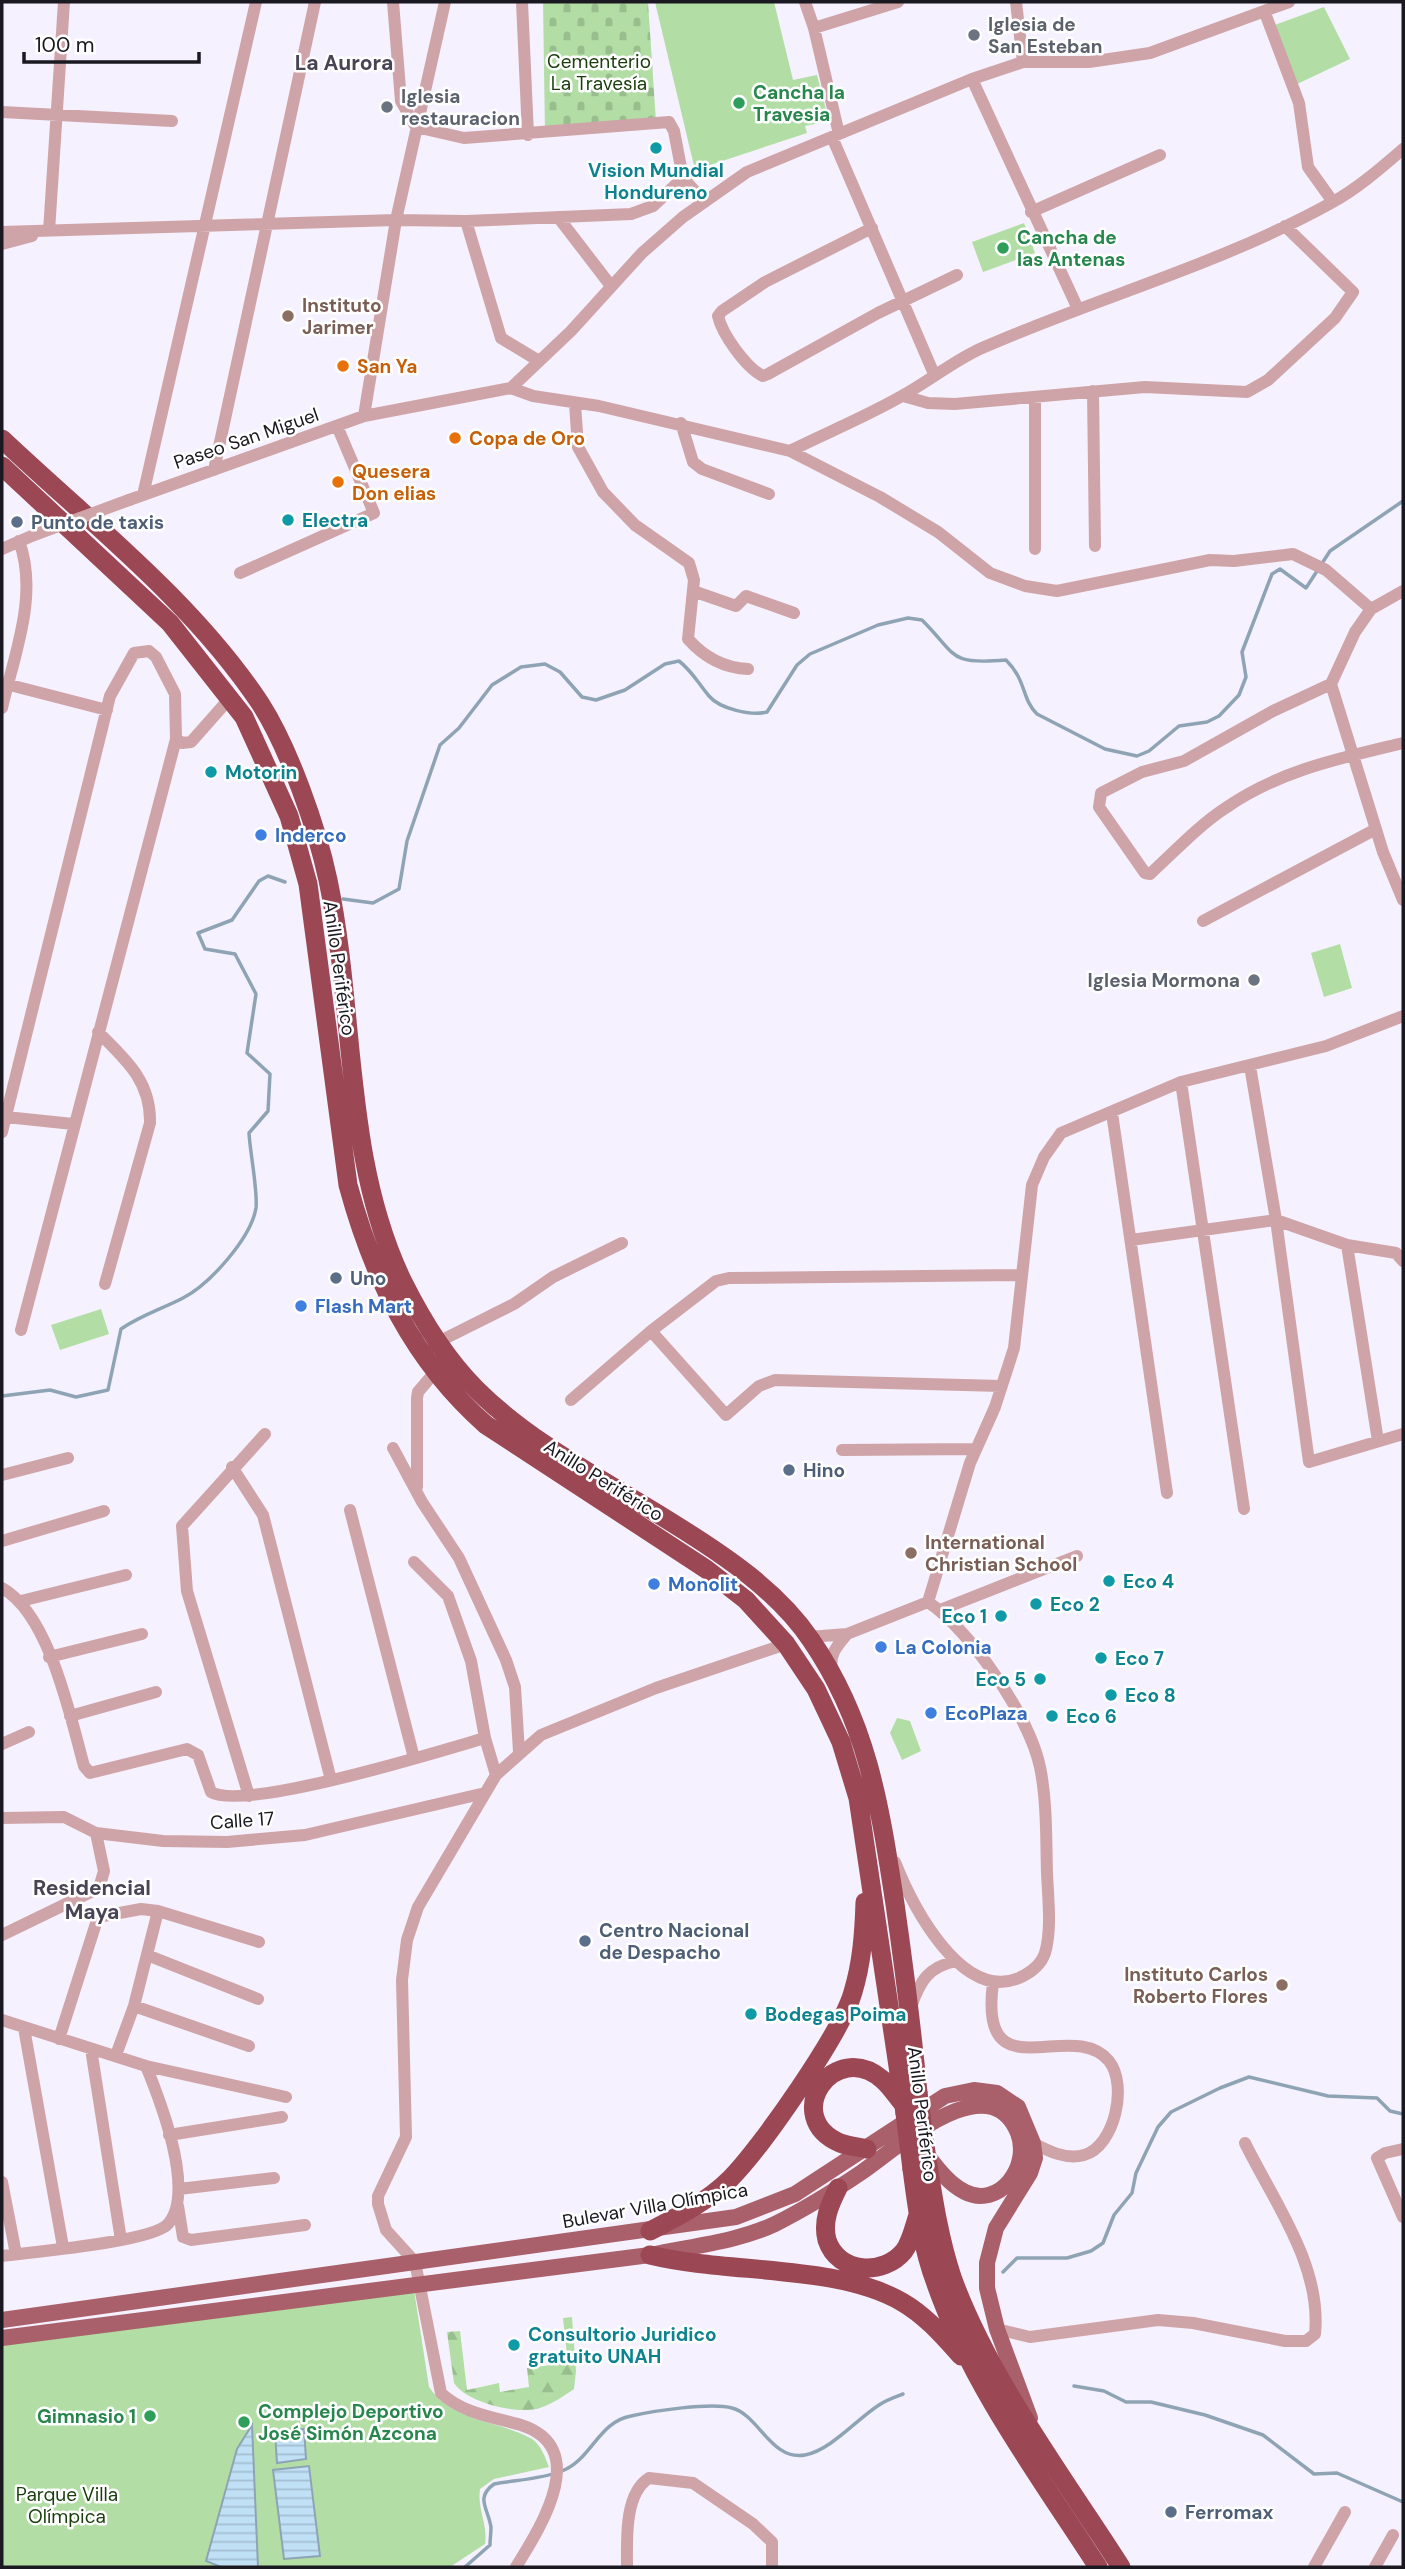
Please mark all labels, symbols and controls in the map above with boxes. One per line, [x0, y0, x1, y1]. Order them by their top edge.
place label: Iglesia de San Esteban [988, 12, 1102, 59]
scale bar [24, 21, 200, 65]
marker: Iglesia de San Esteban [966, 27, 982, 43]
text: 100 m [35, 31, 95, 59]
district label: La Aurora [295, 49, 393, 77]
park label: Cementerio La Travesía [547, 49, 651, 96]
place label: Cancha la Travesia [753, 80, 845, 127]
place label: Iglesia restauracion [401, 84, 520, 131]
marker: Cancha la Travesia [731, 95, 747, 111]
marker: Iglesia restauracion [379, 99, 395, 115]
marker: Vision Mundial Hondureno [648, 140, 664, 156]
place label: Vision Mundial Hondureno [588, 158, 724, 205]
place label: Cancha de las Antenas [1017, 225, 1125, 272]
marker: Cancha de las Antenas [995, 240, 1011, 256]
place label: Instituto Jarimer [302, 293, 382, 340]
marker: Instituto Jarimer [280, 308, 296, 324]
place label: San Ya [357, 354, 417, 379]
marker: San Ya [335, 358, 351, 374]
street label: Paseo San Miguel [170, 402, 322, 475]
place label: Copa de Oro [469, 426, 585, 451]
marker: Copa de Oro [447, 430, 463, 446]
place label: Quesera Don elias [352, 459, 436, 506]
marker: Quesera Don elias [330, 474, 346, 490]
place label: Electra [302, 508, 368, 533]
place label: Punto de taxis [31, 510, 164, 535]
marker: Electra [280, 512, 296, 528]
marker: Punto de taxis [9, 514, 25, 530]
place label: Motorin [225, 760, 297, 785]
marker: Motorin [203, 764, 219, 780]
place label: Inderco [275, 823, 347, 848]
marker: Inderco [253, 827, 269, 843]
street label: Anillo Periférico [318, 899, 361, 1037]
place label: Iglesia Mormona [1088, 968, 1240, 993]
marker: Iglesia Mormona [1246, 972, 1262, 988]
place label: Uno [350, 1266, 386, 1291]
marker: Uno [328, 1270, 344, 1286]
place label: Flash Mart [315, 1294, 412, 1319]
marker: Flash Mart [293, 1298, 309, 1314]
street label: Anillo Periférico [539, 1434, 668, 1527]
place label: Hino [803, 1458, 845, 1483]
marker: Hino [781, 1462, 797, 1478]
place label: International Christian School [925, 1530, 1077, 1577]
marker: International Christian School [903, 1545, 919, 1561]
place label: Eco 4 [1123, 1569, 1174, 1594]
place label: Monolit [668, 1572, 738, 1597]
marker: Eco 4 [1101, 1573, 1117, 1589]
marker: Monolit [646, 1576, 662, 1592]
place label: Eco 2 [1050, 1592, 1100, 1617]
marker: Eco 2 [1028, 1596, 1044, 1612]
place label: Eco 1 [941, 1604, 987, 1629]
marker: Eco 1 [993, 1608, 1009, 1624]
place label: La Colonia [895, 1635, 992, 1660]
marker: La Colonia [873, 1639, 889, 1655]
place label: Eco 7 [1115, 1646, 1164, 1671]
marker: Eco 7 [1093, 1650, 1109, 1666]
place label: Eco 5 [976, 1667, 1026, 1692]
marker: Eco 5 [1032, 1671, 1048, 1687]
place label: Eco 8 [1125, 1683, 1176, 1708]
marker: Eco 8 [1103, 1687, 1119, 1703]
place label: EcoPlaza [945, 1701, 1028, 1726]
place label: Eco 6 [1066, 1704, 1117, 1729]
marker: EcoPlaza [923, 1705, 939, 1721]
marker: Eco 6 [1044, 1708, 1060, 1724]
street label: Calle 17 [209, 1806, 275, 1835]
district label: Residencial Maya [33, 1874, 151, 1926]
place label: Centro Nacional de Despacho [599, 1918, 749, 1965]
marker: Centro Nacional de Despacho [577, 1933, 593, 1949]
place label: Instituto Carlos Roberto Flores [1124, 1962, 1268, 2009]
marker: Instituto Carlos Roberto Flores [1274, 1977, 1290, 1993]
place label: Bodegas Poima [765, 2002, 906, 2027]
marker: Bodegas Poima [743, 2006, 759, 2022]
street label: Anillo Periférico [902, 2045, 943, 2183]
street label: Bulevar Villa Olímpica [560, 2177, 750, 2234]
place label: Consultorio Juridico gratuito UNAH [528, 2322, 717, 2369]
marker: Consultorio Juridico gratuito UNAH [506, 2337, 522, 2353]
place label: Complejo Deportivo José Simón Azcona [258, 2399, 444, 2446]
place label: Gimnasio 1 [37, 2404, 136, 2429]
marker: Gimnasio 1 [142, 2408, 158, 2424]
marker: Complejo Deportivo José Simón Azcona [236, 2414, 252, 2430]
park label: Parque Villa Olímpica [16, 2482, 118, 2529]
place label: Ferromax [1185, 2500, 1273, 2525]
marker: Ferromax [1163, 2504, 1179, 2520]

